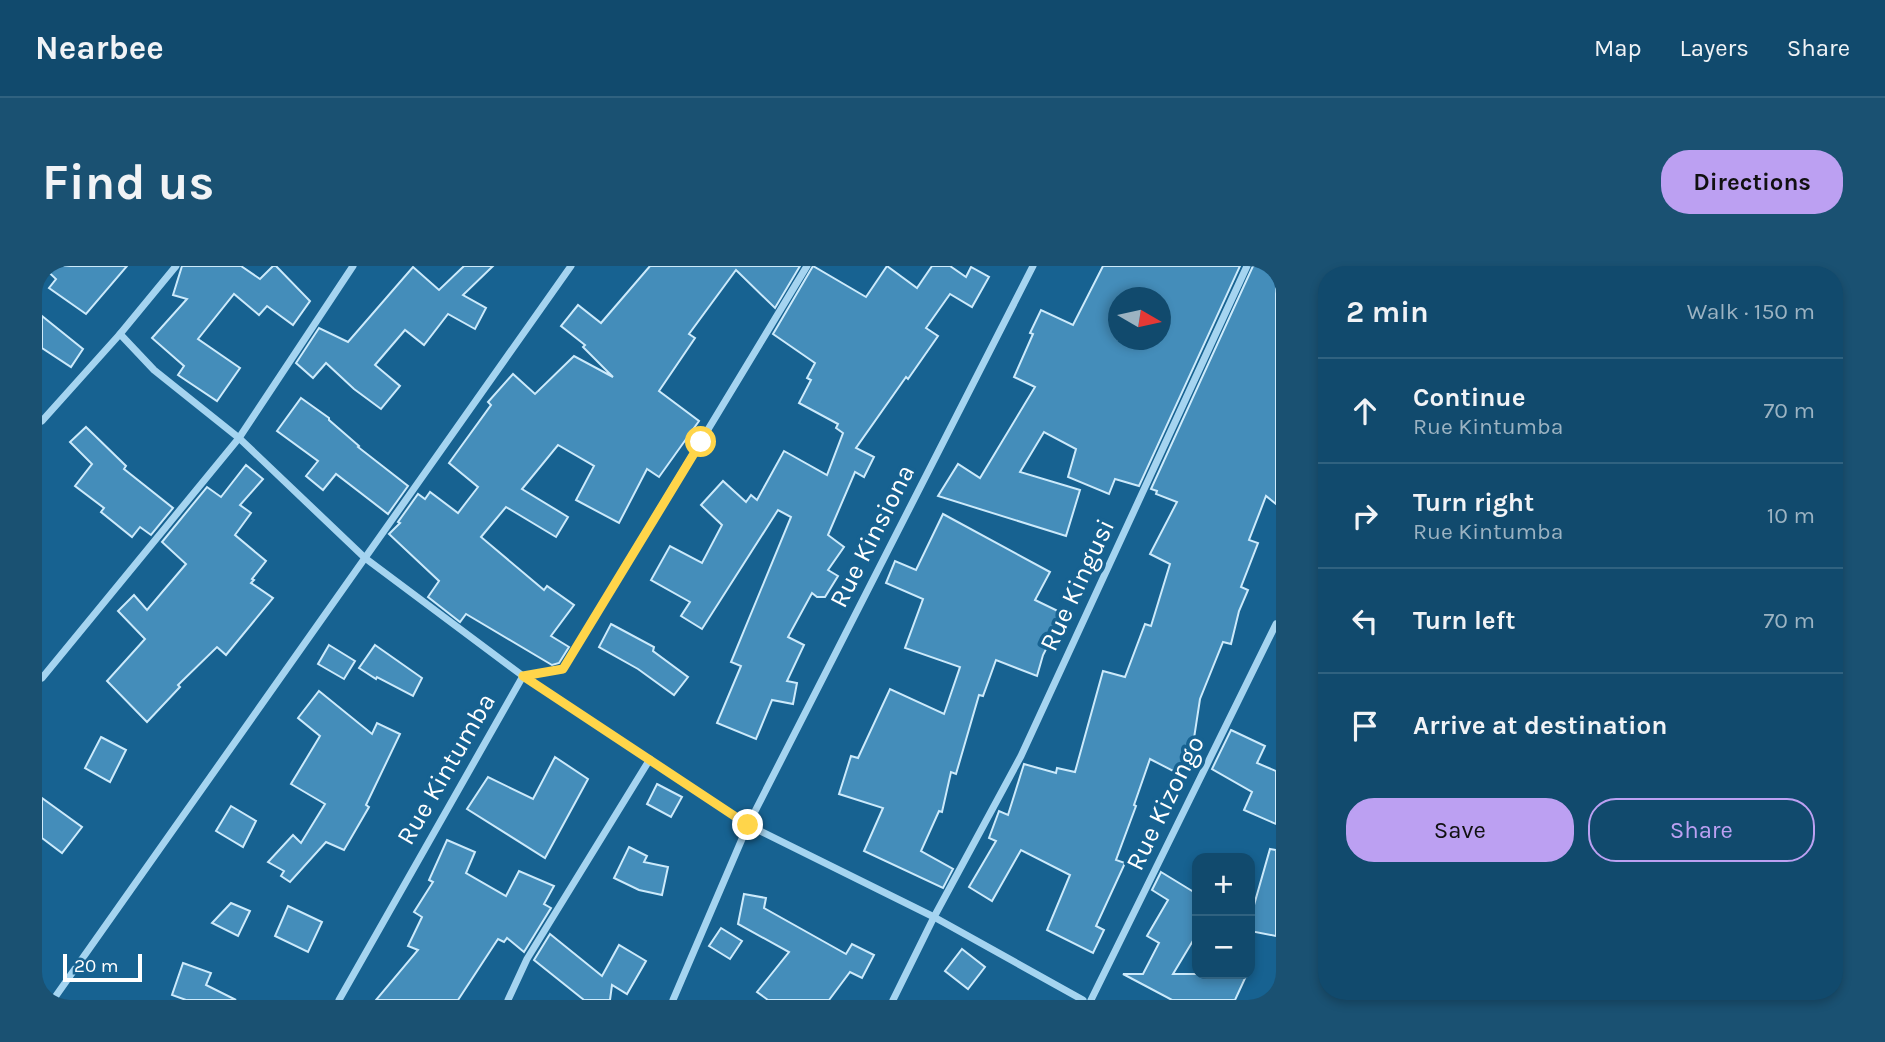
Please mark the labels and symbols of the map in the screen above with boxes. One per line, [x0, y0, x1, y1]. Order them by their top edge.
north arrow [1108, 287, 1171, 350]
route start [685, 426, 716, 457]
street label: Rue Kinsiona [823, 459, 921, 613]
street label: Rue Kingusi [1033, 514, 1121, 656]
street label: Rue Kintumba [390, 688, 502, 850]
street label: Rue Kizongo [1119, 731, 1211, 875]
route end [732, 809, 763, 840]
scale bar [63, 951, 142, 983]

